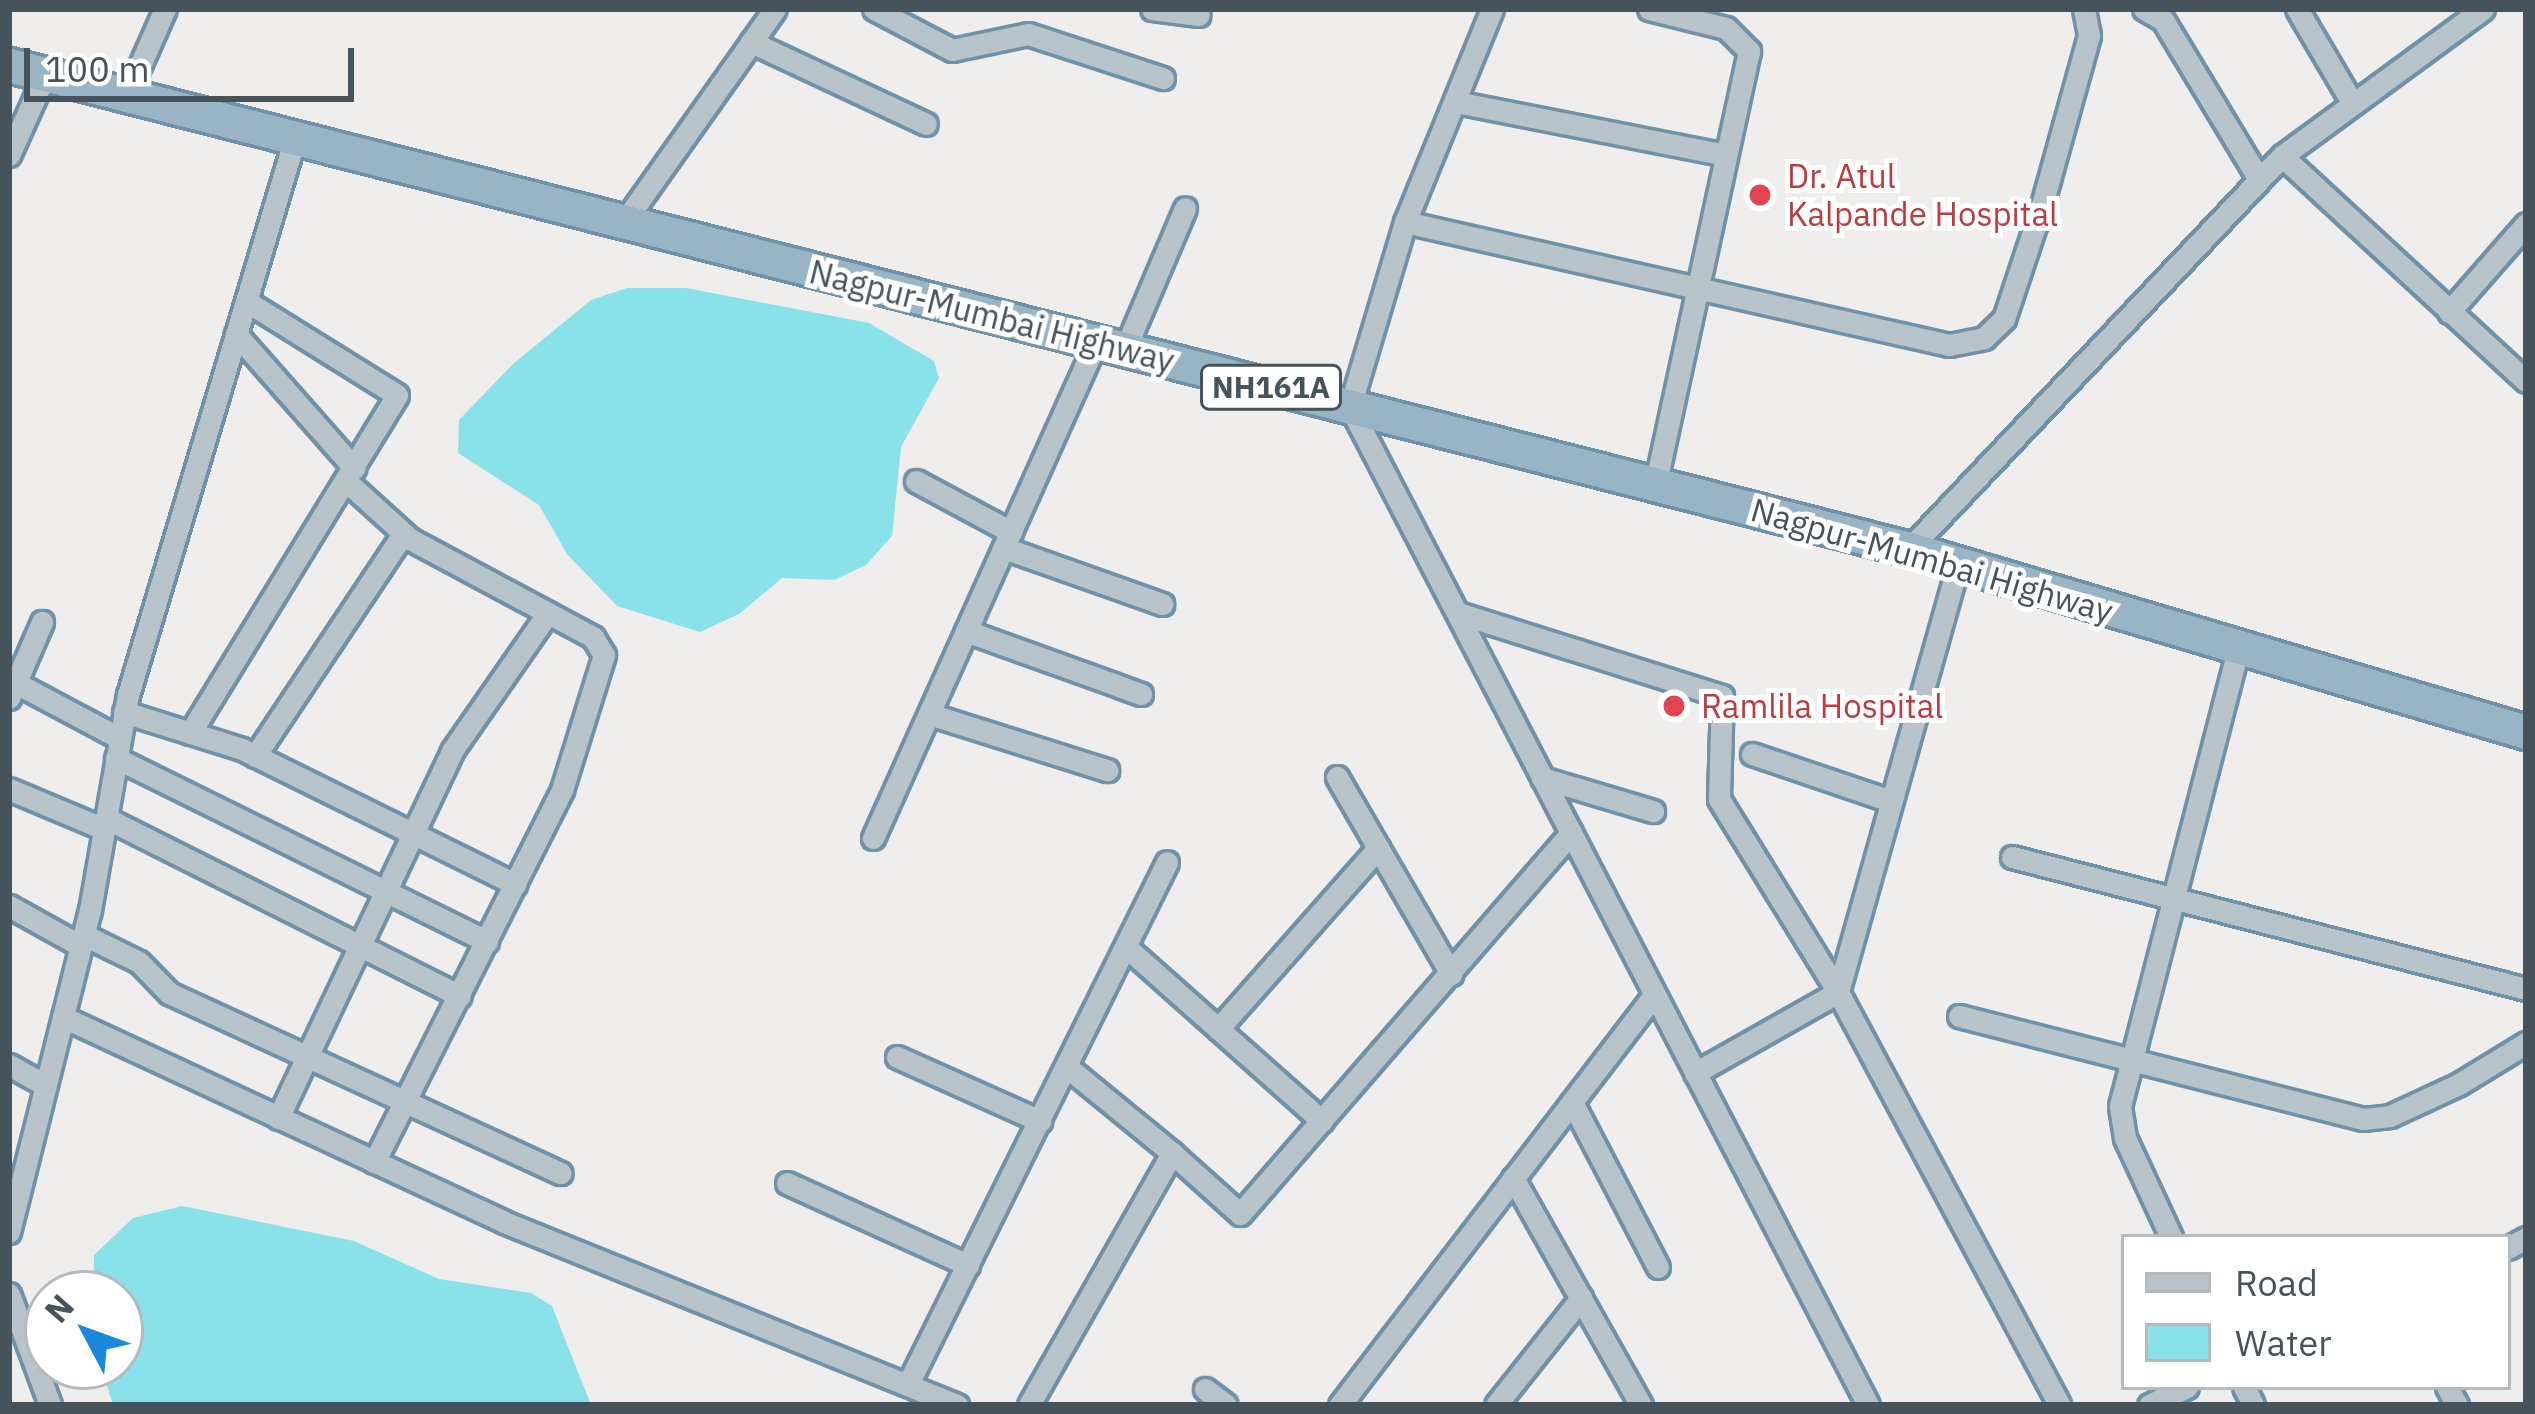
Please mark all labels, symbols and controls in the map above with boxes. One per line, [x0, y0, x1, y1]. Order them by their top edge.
scale bar [30, 24, 360, 98]
text: 100 m [45, 45, 150, 92]
place label: Dr. Atul Kalpande Hospital [1787, 156, 2058, 234]
marker: Dr. Atul Kalpande Hospital [1744, 179, 1776, 211]
street label: Nagpur-Mumbai Highway [805, 251, 1179, 381]
road number: NH161A [1199, 363, 1343, 411]
street label: Nagpur-Mumbai Highway [1747, 489, 2117, 631]
place label: Ramlila Hospital [1701, 686, 1943, 726]
marker: Ramlila Hospital [1658, 690, 1690, 722]
legend [2121, 1234, 2511, 1390]
text: Road [2235, 1259, 2318, 1306]
north arrow [24, 1270, 144, 1390]
text: N [35, 1285, 83, 1331]
text: Water [2235, 1319, 2331, 1366]

